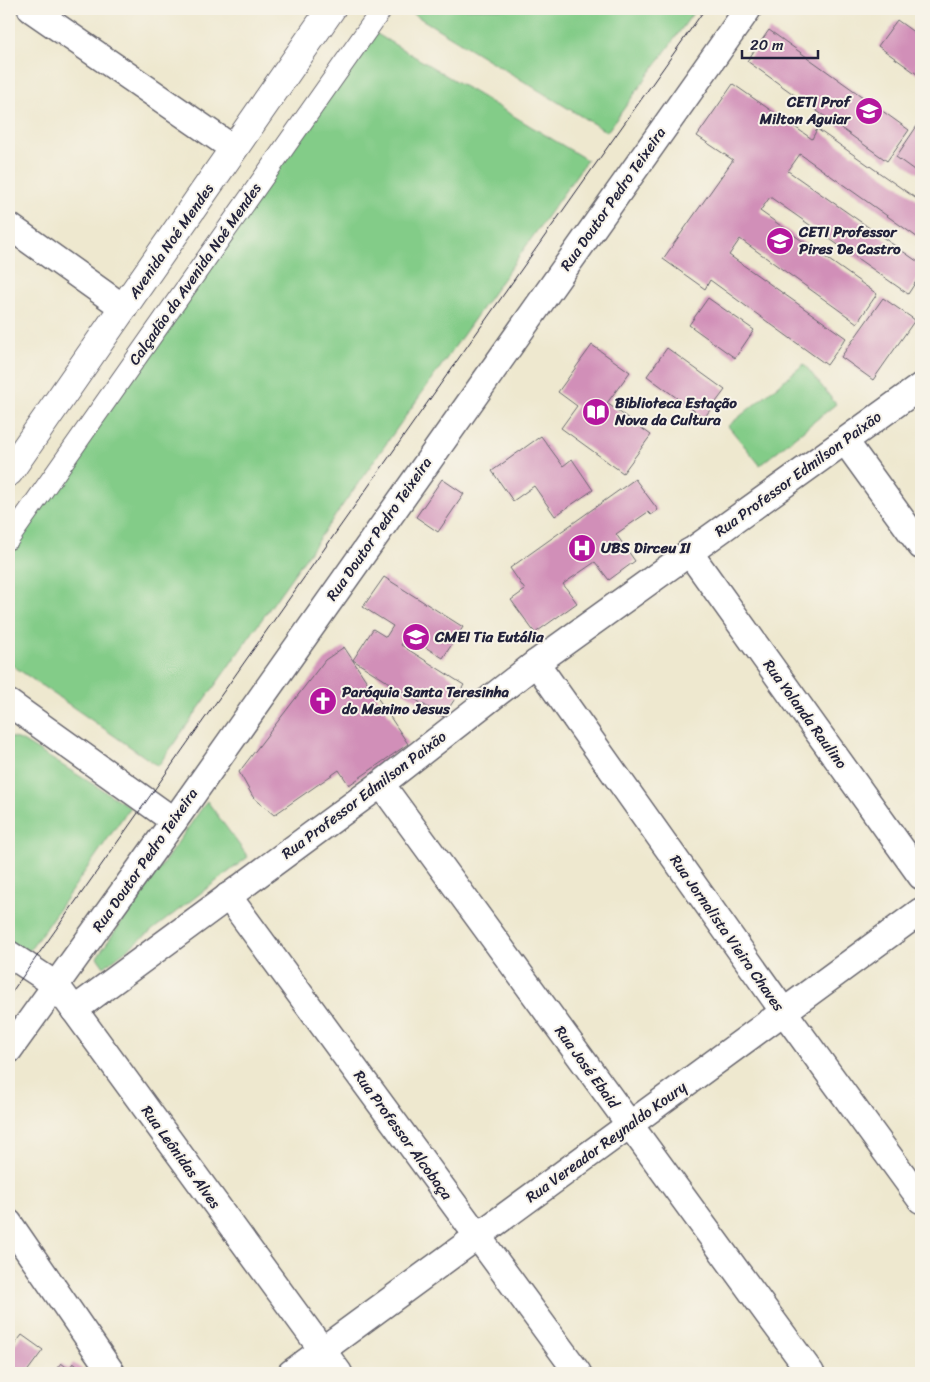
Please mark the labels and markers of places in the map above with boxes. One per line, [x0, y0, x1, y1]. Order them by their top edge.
place label: CETI Prof Milton Aguiar [759, 89, 852, 132]
school or university icon: CETI Prof Milton Aguiar [854, 96, 884, 126]
place label: CETI Professor Pires De Castro [798, 219, 901, 262]
school or university icon: CETI Professor Pires De Castro [765, 226, 795, 256]
place label: Biblioteca Estação Nova da Cultura [614, 390, 737, 433]
library icon: Biblioteca Estação Nova da Cultura [581, 397, 611, 427]
hospital icon: UBS Dirceu II [567, 533, 597, 563]
place label: UBS Dirceu II [601, 535, 691, 561]
school or university icon: CMEI Tia Eutália [401, 622, 431, 652]
place label: CMEI Tia Eutália [434, 624, 544, 650]
place label: Paróquia Santa Teresinha do Menino Jesus [342, 679, 510, 722]
church icon: Paróquia Santa Teresinha do Menino Jesus [308, 686, 338, 716]

